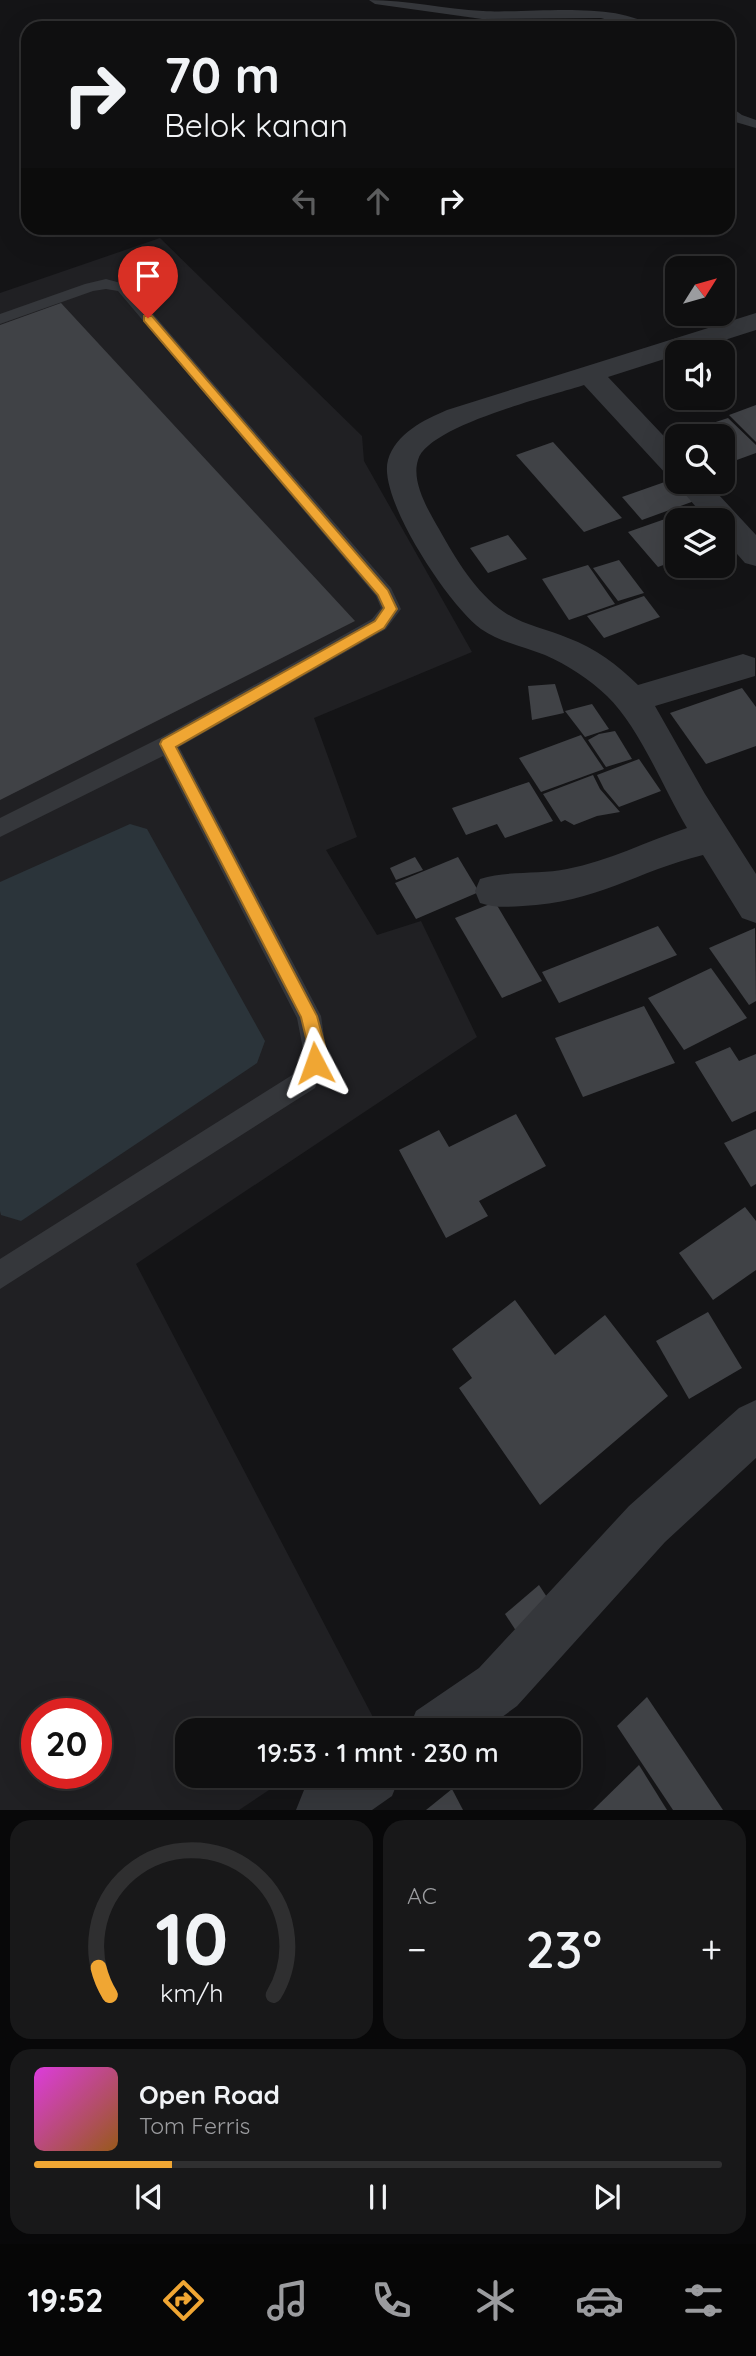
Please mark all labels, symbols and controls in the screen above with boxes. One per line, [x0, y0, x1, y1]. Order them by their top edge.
text: 70 m [164, 44, 280, 105]
icon: right [49, 49, 140, 140]
text: Belok kanan [164, 105, 348, 145]
icon: left [286, 182, 324, 220]
icon: ahead [359, 182, 397, 220]
icon: right [432, 182, 470, 220]
pin [118, 246, 178, 318]
north arrow [665, 256, 735, 326]
map controls [665, 256, 735, 578]
icon: arrive [129, 257, 167, 295]
button: sound [665, 340, 735, 410]
button: search [665, 424, 735, 494]
button: layers [665, 508, 735, 578]
position arrow [278, 1026, 352, 1100]
speed limit sign: 20 [21, 1698, 112, 1789]
text: 19:53 · 1 mnt · 230 m [257, 1736, 499, 1769]
text: AC [407, 1881, 437, 1910]
text: 10 [155, 1893, 228, 1984]
text: 23° [525, 1916, 602, 1981]
text: − [407, 1925, 427, 1973]
text: + [701, 1925, 722, 1973]
text: km/h [160, 1977, 223, 2008]
text: Open Road [139, 2078, 280, 2111]
text: Tom Ferris [139, 2111, 250, 2140]
icon: previous [130, 2178, 168, 2216]
icon: pause [359, 2178, 397, 2216]
icon: next [588, 2178, 626, 2216]
icon: directions [159, 2276, 208, 2325]
icon: music [263, 2276, 312, 2325]
icon: phone [367, 2276, 416, 2325]
icon: climate [471, 2276, 520, 2325]
icon: car [575, 2276, 624, 2325]
icon: filters [679, 2276, 728, 2325]
text: 19:52 [28, 2280, 104, 2320]

